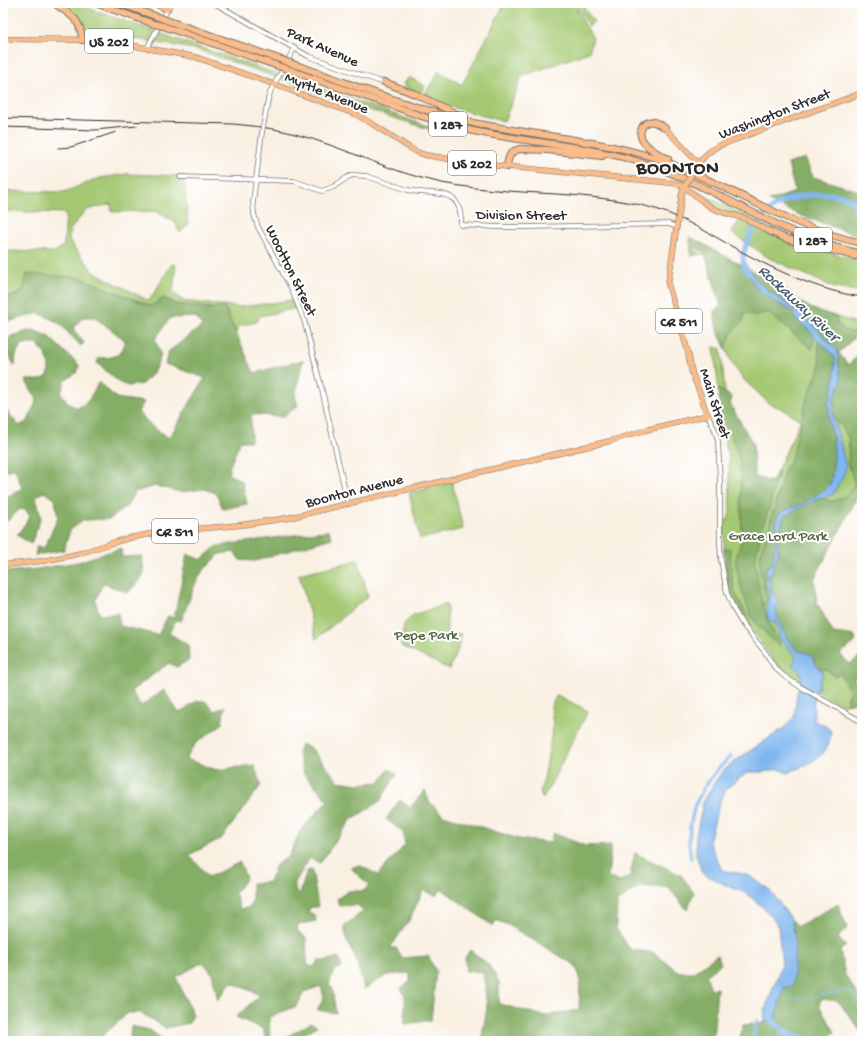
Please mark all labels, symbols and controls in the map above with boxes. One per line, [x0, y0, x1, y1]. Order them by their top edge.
street label: Park Avenue [282, 23, 361, 72]
road number: US 202 [85, 29, 133, 53]
street label: Myrtle Avenue [282, 69, 371, 119]
street label: Washington Street [716, 85, 835, 144]
road number: I 287 [429, 112, 467, 136]
road number: US 202 [448, 151, 496, 175]
district label: BOONTON [635, 158, 720, 181]
street label: Division Street [475, 207, 568, 225]
street label: Wootton Street [260, 222, 321, 321]
road number: I 287 [794, 228, 832, 252]
water label: Rockaway River [753, 262, 845, 349]
road number: CR 511 [656, 309, 702, 333]
street label: Main Street [694, 366, 734, 443]
street label: Boonton Avenue [303, 471, 405, 513]
road number: CR 511 [152, 519, 198, 543]
park label: Grace Lord Park [728, 528, 829, 546]
park label: Pepe Park [393, 627, 459, 645]

